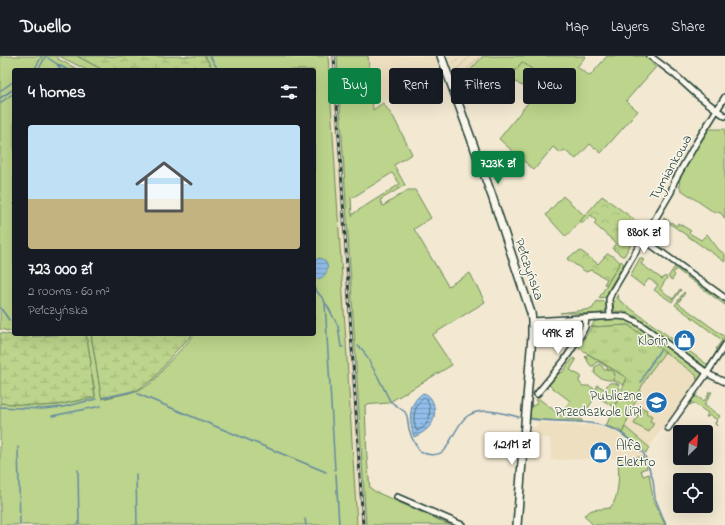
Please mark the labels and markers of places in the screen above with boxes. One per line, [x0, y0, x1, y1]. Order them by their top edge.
pin: 723K zł [461, 151, 535, 185]
pin: 880K zł [607, 220, 681, 254]
pin: 499K zł [521, 321, 595, 355]
shop icon: Klorin [671, 327, 697, 353]
place label: Klorin [638, 331, 668, 352]
place label: Publiczne Przedszkole LiPi [555, 386, 643, 423]
school or university icon: Publiczne Przedszkole LiPi [644, 390, 670, 416]
pin: 1.21M zł [471, 432, 553, 466]
place label: Alfa Elektro [616, 436, 656, 473]
shop icon: Alfa Elektro [588, 440, 614, 466]

